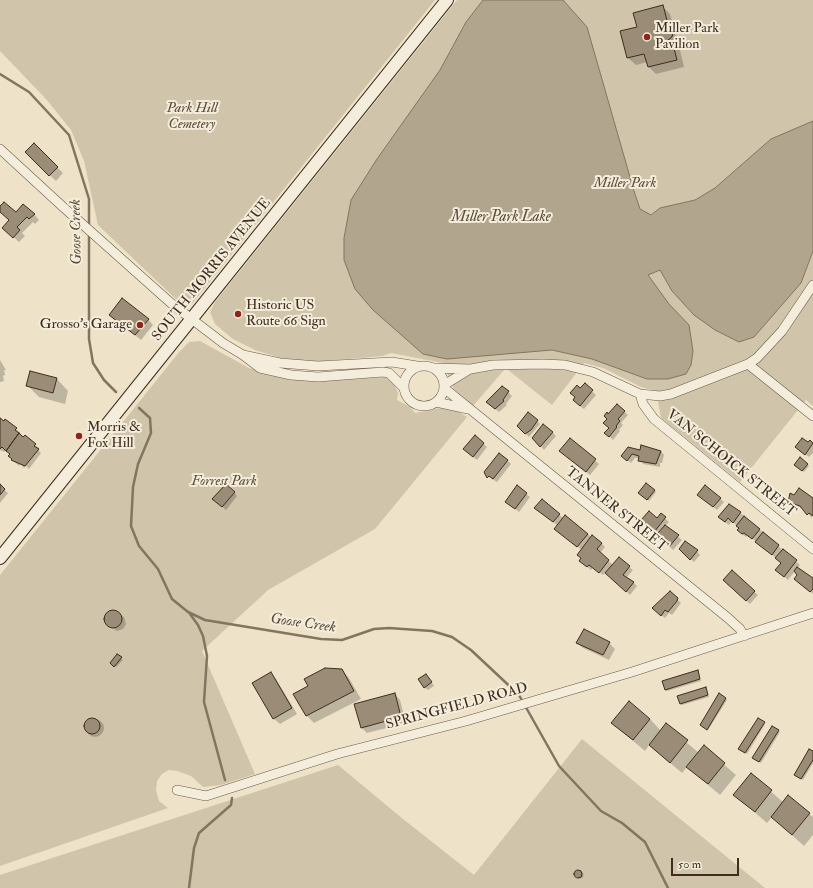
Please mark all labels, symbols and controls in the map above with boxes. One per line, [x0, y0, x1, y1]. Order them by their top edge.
place label: Miller Park Pavilion [655, 21, 719, 54]
marker: Miller Park Pavilion [642, 32, 652, 42]
park label: Park Hill Cemetery [166, 101, 218, 134]
park label: Miller Park [594, 176, 656, 192]
street label: SOUTH MORRIS AVENUE [149, 195, 275, 345]
water label: Goose Creek [67, 199, 87, 265]
water label: Miller Park Lake [451, 209, 551, 227]
place label: Historic US Route 66 Sign [246, 298, 326, 330]
marker: Historic US Route 66 Sign [233, 309, 243, 319]
place label: Grosso's Garage [40, 317, 132, 333]
marker: Grosso's Garage [135, 320, 145, 330]
street label: VAN SCHOICK STREET [663, 407, 799, 521]
place label: Morris & Fox Hill [87, 420, 141, 452]
marker: Morris & Fox Hill [74, 431, 84, 441]
street label: TANNER STREET [562, 464, 670, 556]
park label: Forrest Park [191, 474, 257, 490]
water label: Goose Creek [269, 611, 337, 637]
street label: SPRINGFIELD ROAD [384, 680, 530, 734]
scale bar [673, 850, 741, 876]
text: 50 m [678, 857, 701, 872]

